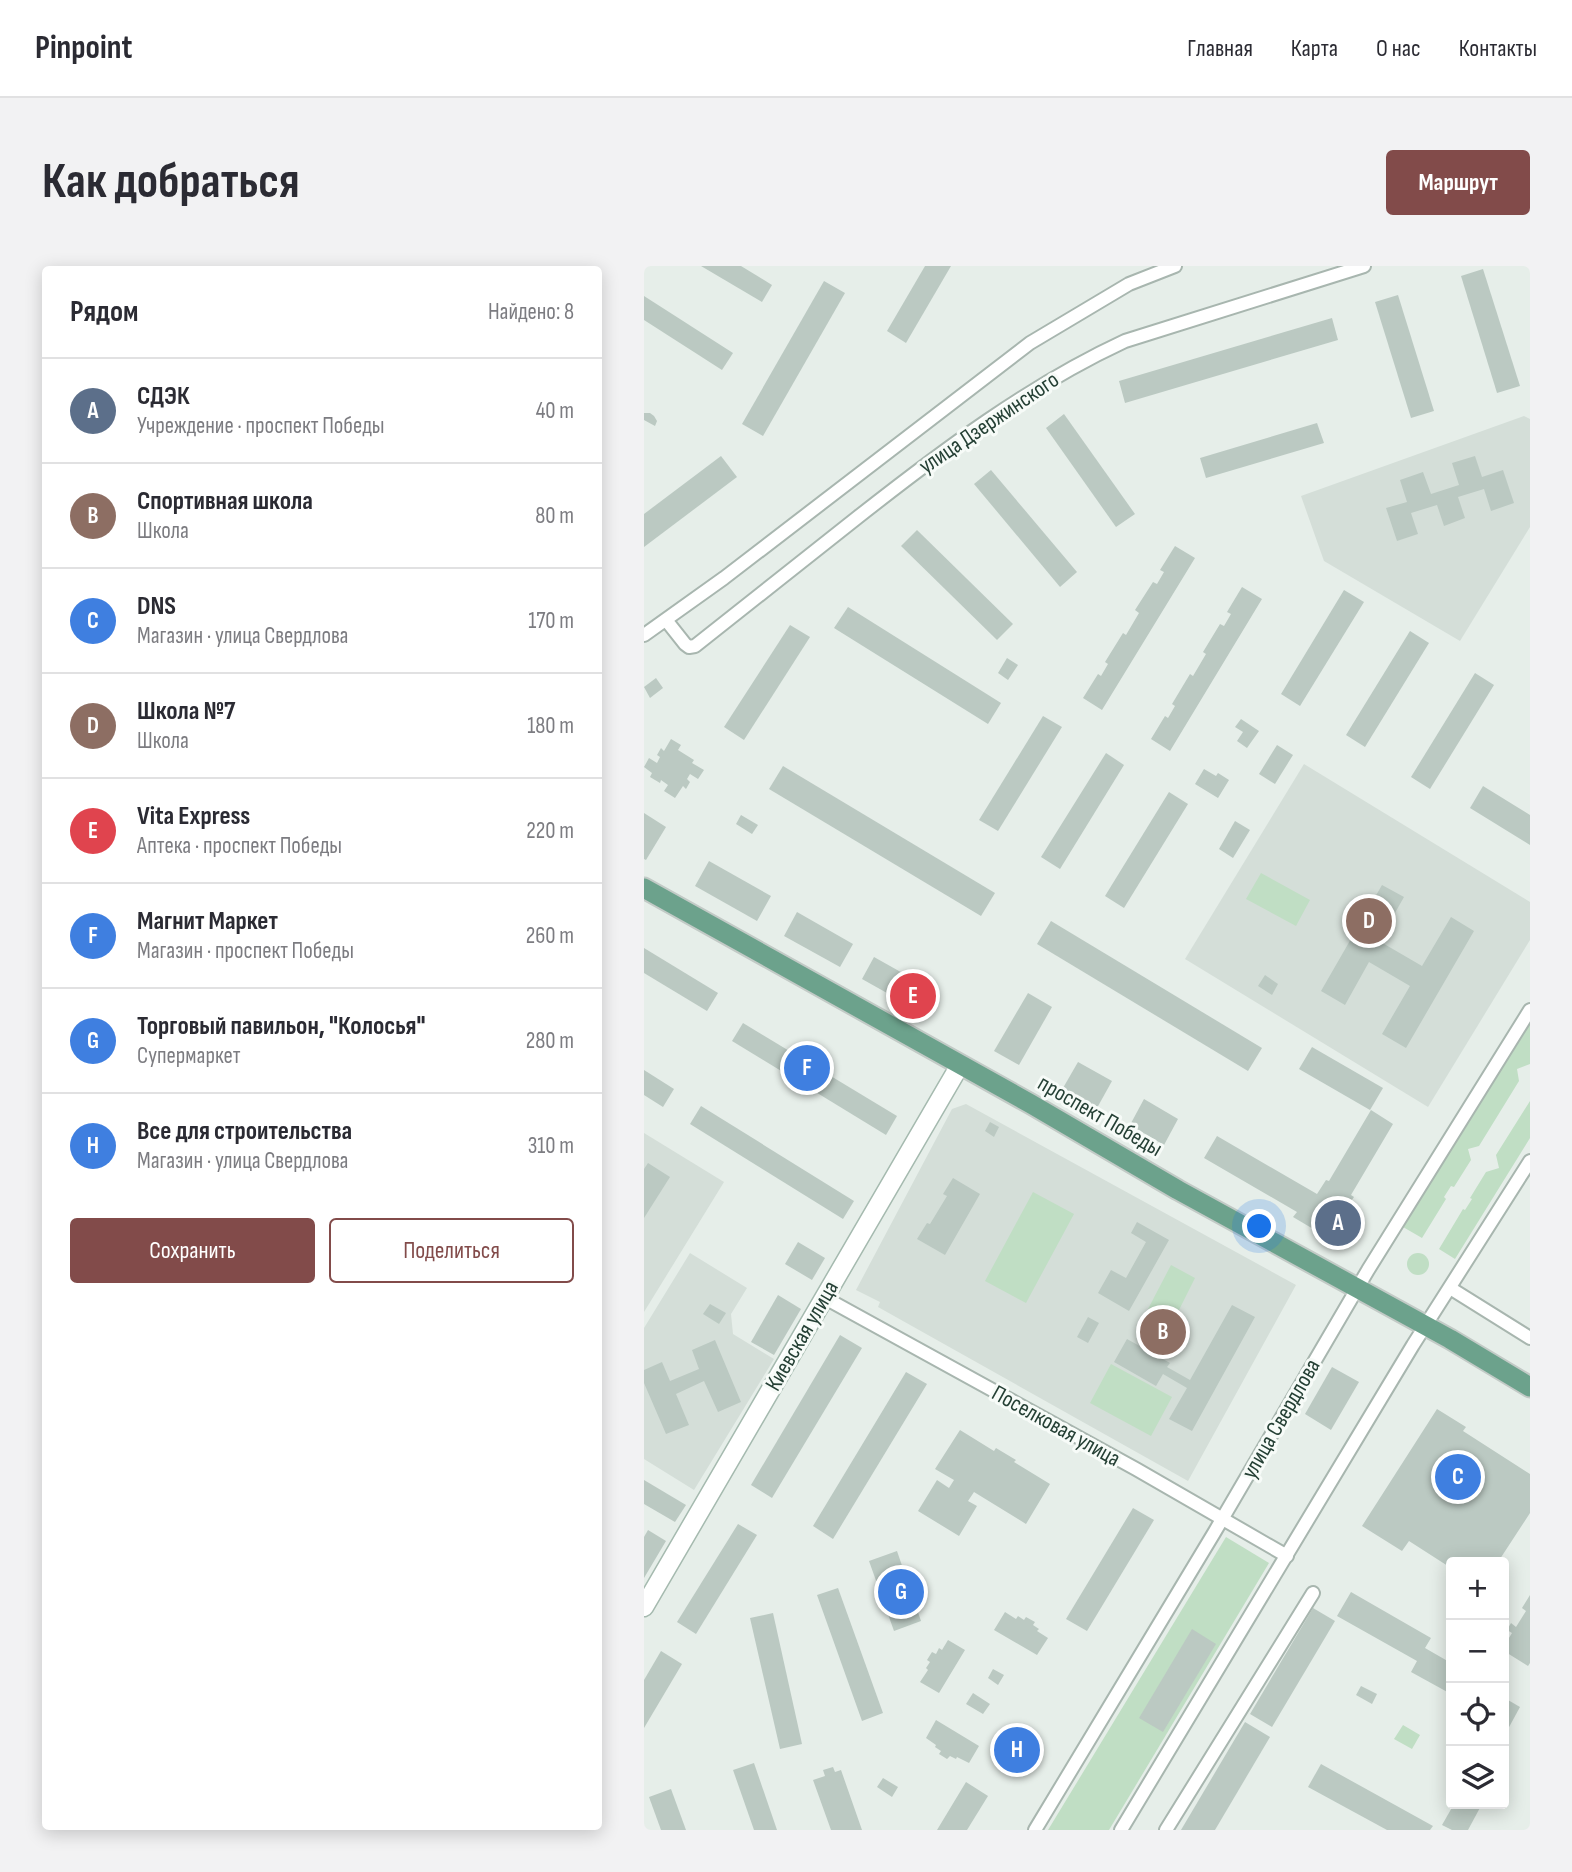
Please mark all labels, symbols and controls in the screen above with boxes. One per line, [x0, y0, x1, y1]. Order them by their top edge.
text: Pinpoint [35, 28, 132, 68]
text: Главная [1187, 34, 1253, 63]
text: Карта [1291, 34, 1338, 63]
text: О нас [1376, 34, 1421, 63]
text: Контакты [1459, 34, 1537, 63]
button: Маршрут [1386, 150, 1530, 215]
text: Как добраться [42, 153, 300, 212]
text: Рядом [70, 294, 138, 330]
text: Найдено: 8 [488, 298, 574, 326]
street label: улица Дзержинского [914, 366, 1064, 480]
text: СДЭК [137, 381, 190, 412]
text: A [88, 397, 98, 425]
text: 40 m [536, 397, 574, 425]
text: Учреждение · проспект Победы [137, 412, 384, 440]
text: Спортивная школа [137, 486, 313, 517]
text: B [88, 502, 98, 530]
text: 80 m [535, 502, 574, 530]
text: Школа [137, 517, 189, 545]
text: DNS [137, 591, 176, 622]
text: C [87, 607, 99, 635]
text: 170 m [528, 607, 574, 635]
text: Магазин · улица Свердлова [137, 622, 348, 650]
text: Школа №7 [137, 696, 235, 727]
text: D [87, 712, 99, 740]
text: 180 m [527, 712, 574, 740]
text: Школа [137, 727, 189, 755]
text: Vita Express [137, 801, 250, 832]
text: E [88, 817, 98, 845]
text: 220 m [526, 817, 574, 845]
text: Аптека · проспект Победы [137, 832, 342, 860]
pin: D [1346, 895, 1392, 947]
text: Магнит Маркет [137, 906, 278, 937]
text: F [88, 922, 98, 950]
text: 260 m [526, 922, 574, 950]
text: Магазин · проспект Победы [137, 937, 354, 965]
pin: E [890, 970, 936, 1022]
text: Торговый павильон, "Колосья" [137, 1011, 425, 1042]
text: G [87, 1027, 99, 1055]
text: 280 m [526, 1027, 574, 1055]
text: Супермаркет [137, 1042, 240, 1070]
pin: F [784, 1042, 830, 1094]
street label: проспект Победы [1033, 1069, 1167, 1163]
text: Все для строительства [137, 1116, 352, 1147]
text: H [87, 1132, 99, 1160]
text: 310 m [528, 1132, 574, 1160]
text: Магазин · улица Свердлова [137, 1147, 348, 1175]
pin: A [1315, 1197, 1361, 1249]
your location [1242, 1209, 1276, 1243]
button: Сохранить [70, 1218, 315, 1283]
button: Поделиться [329, 1218, 574, 1283]
street label: Киевская улица [759, 1276, 845, 1396]
pin: B [1140, 1306, 1186, 1358]
street label: улица Свердлова [1236, 1354, 1326, 1484]
street label: Поселковая улица [987, 1379, 1125, 1473]
pin: C [1435, 1451, 1481, 1503]
map controls [1446, 1557, 1509, 1809]
button: + [1446, 1557, 1509, 1620]
pin: G [878, 1566, 924, 1618]
button: − [1446, 1620, 1509, 1683]
button: locate [1446, 1683, 1509, 1746]
pin: H [994, 1724, 1040, 1776]
button: layers [1446, 1746, 1509, 1809]

